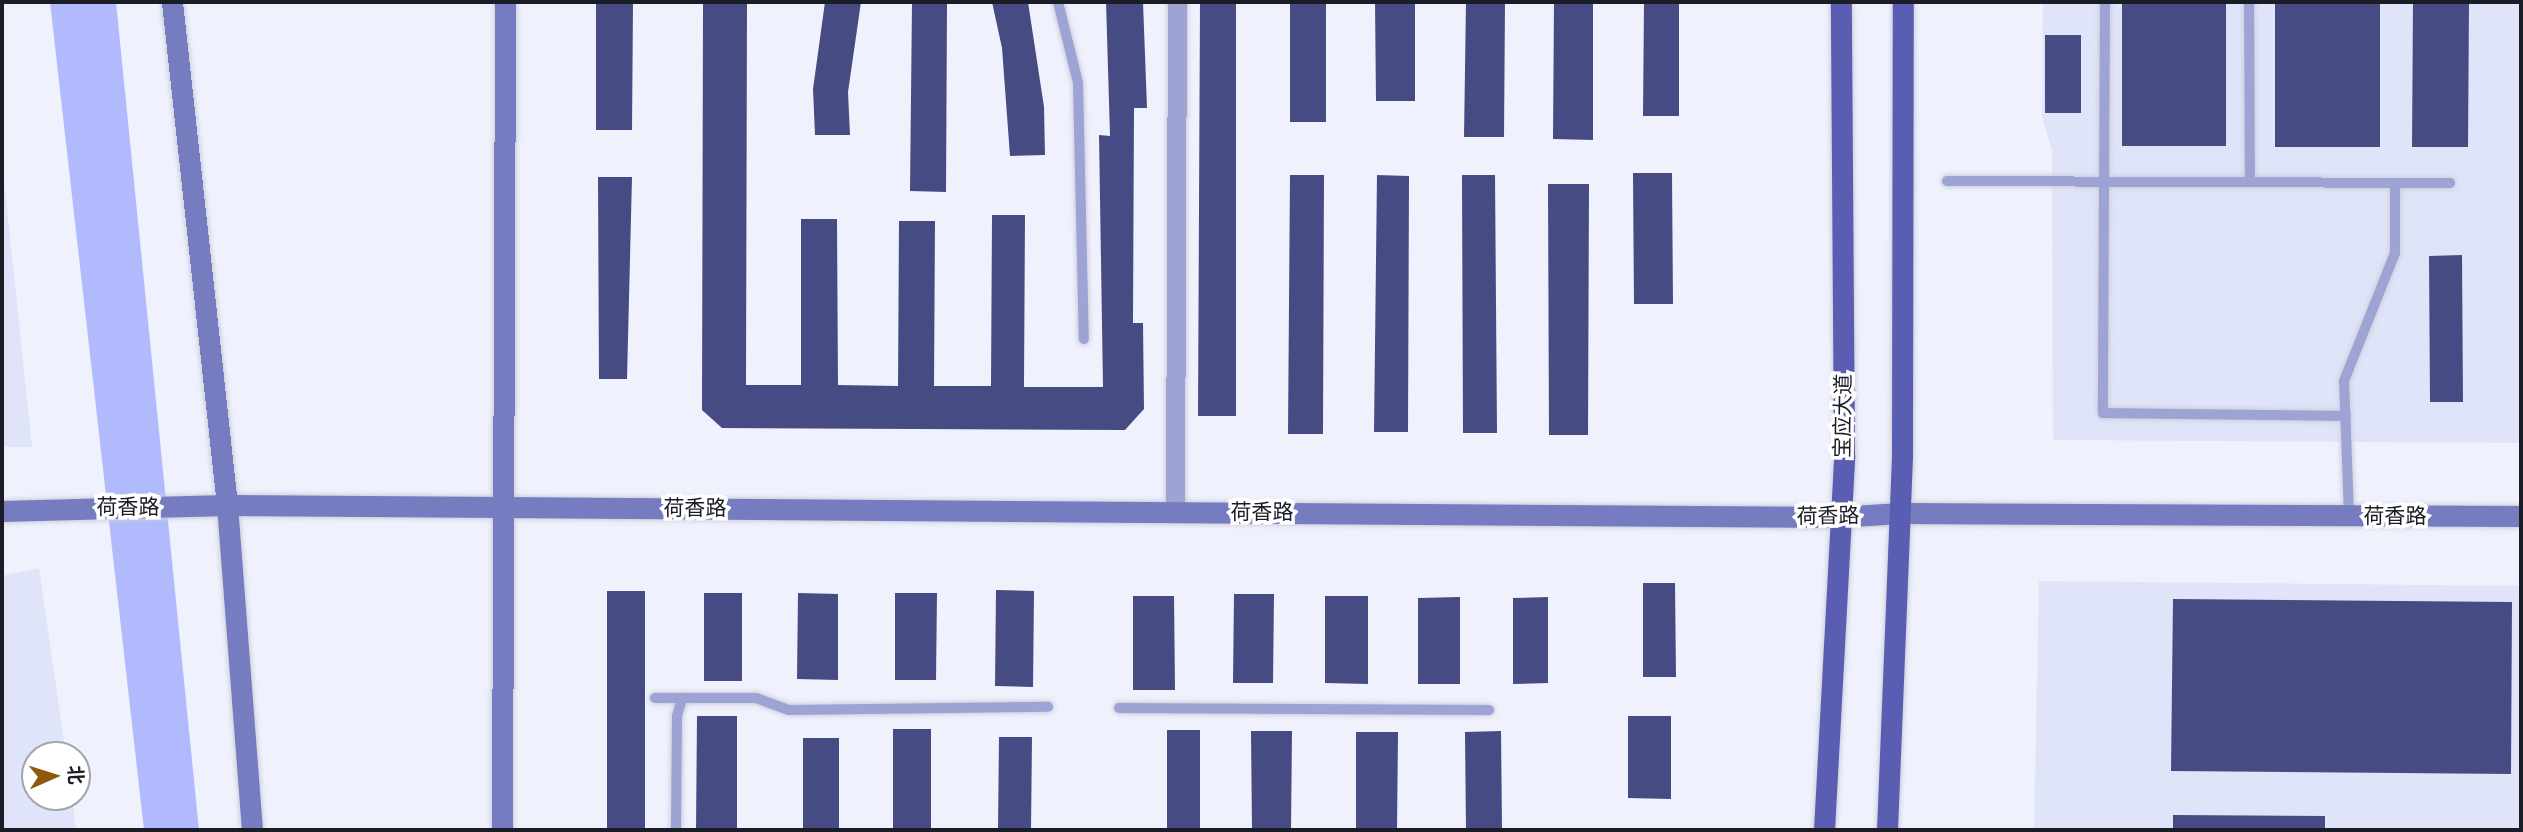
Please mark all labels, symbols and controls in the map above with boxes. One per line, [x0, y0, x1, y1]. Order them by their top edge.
street label: 宝应大道 [1830, 374, 1856, 458]
street label: 荷香路 [97, 494, 159, 520]
street label: 荷香路 [664, 495, 726, 521]
street label: 荷香路 [1231, 499, 1293, 525]
street label: 荷香路 [1796, 503, 1860, 529]
street label: 荷香路 [2364, 503, 2426, 529]
north arrow [21, 741, 91, 811]
text: 北 [63, 765, 87, 785]

